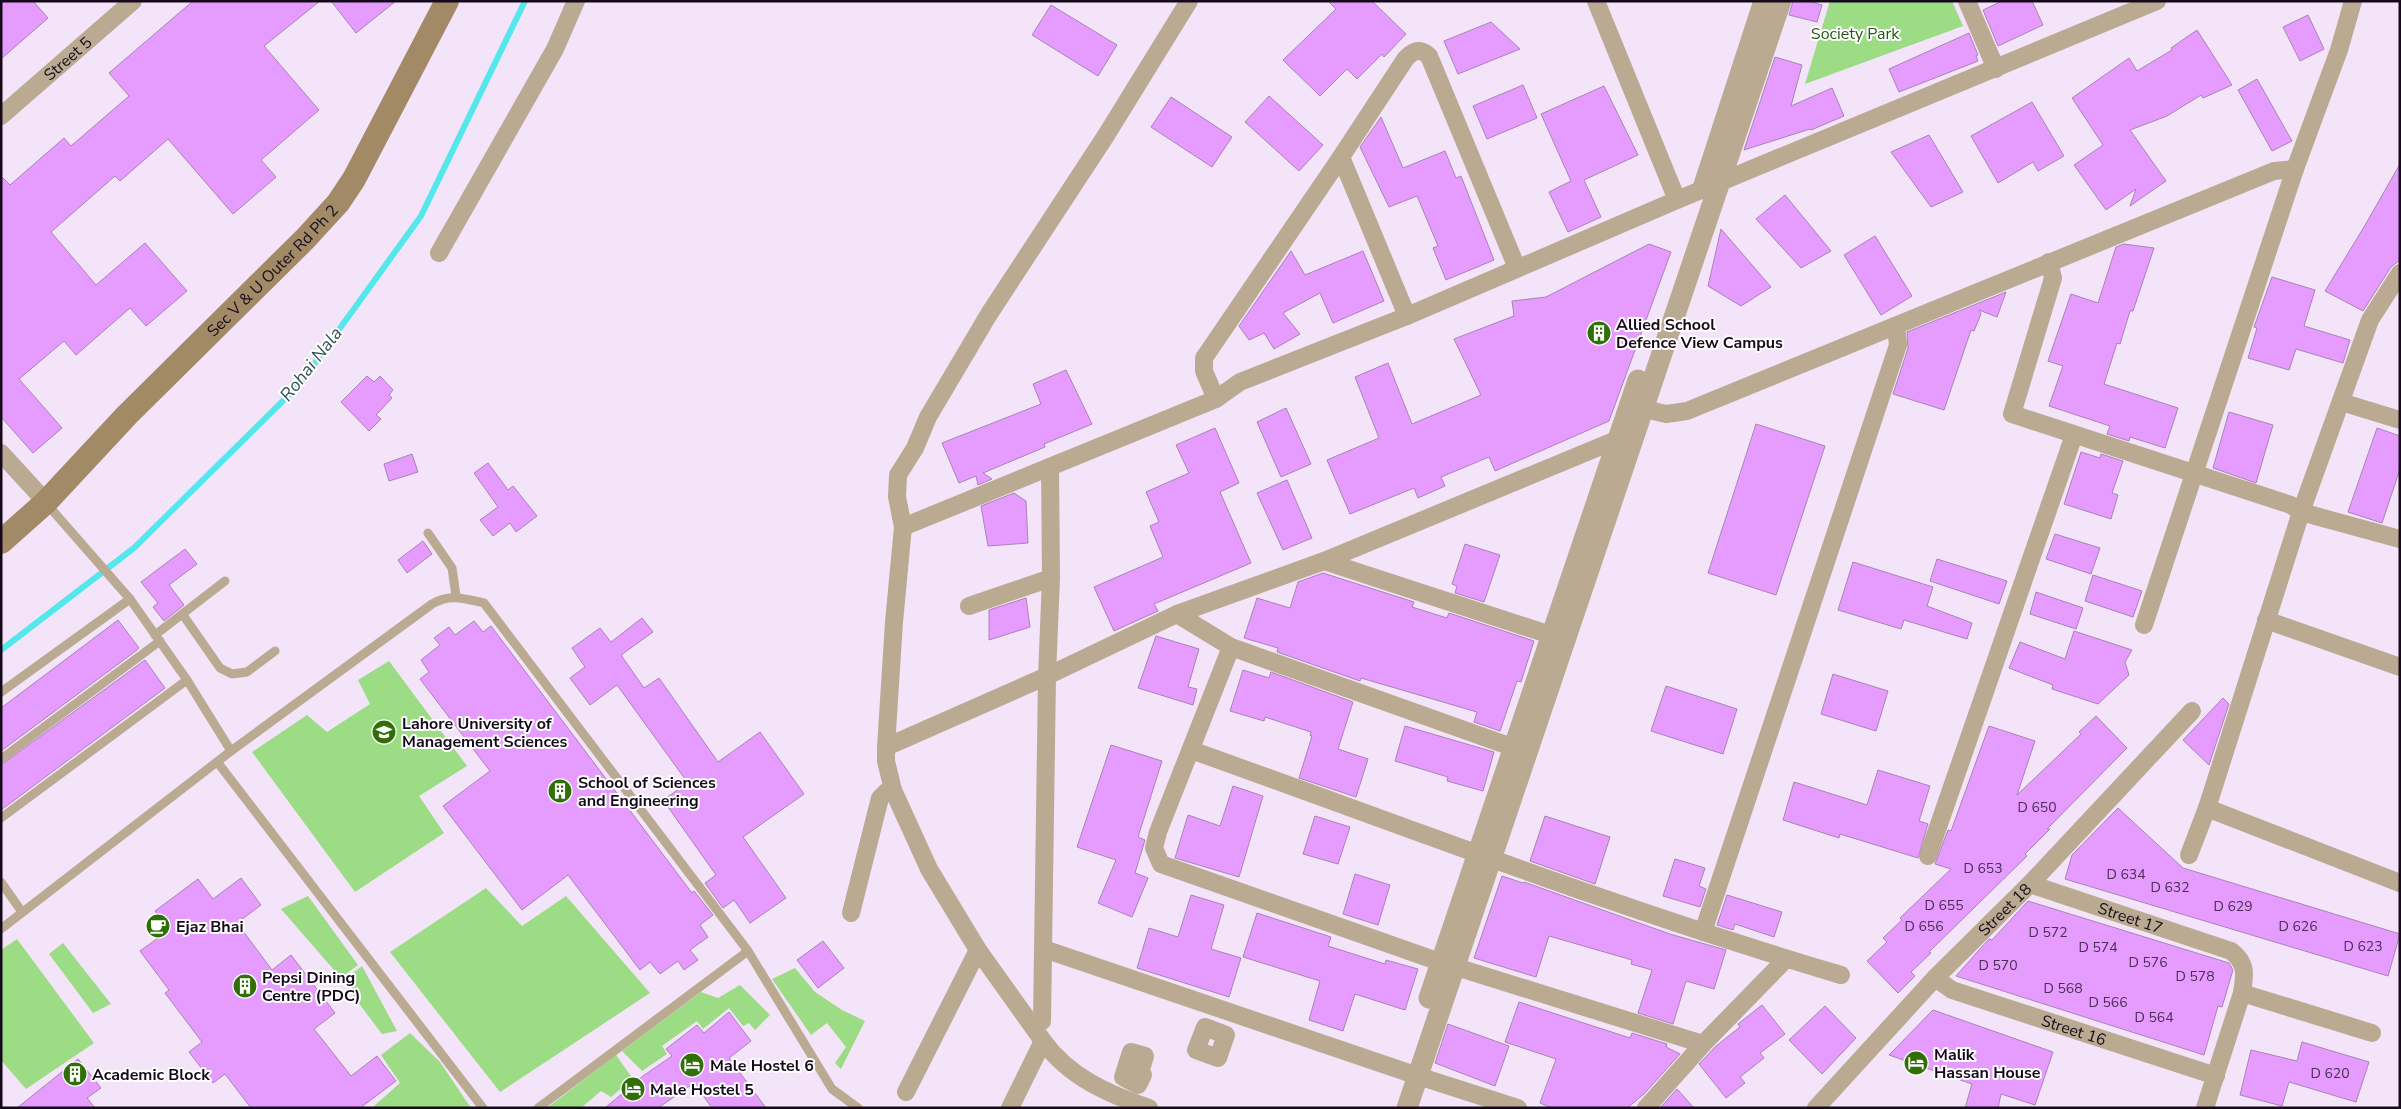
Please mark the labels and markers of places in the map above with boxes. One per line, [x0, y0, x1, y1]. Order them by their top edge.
place label: Allied School Defence View Campus [1616, 314, 1783, 354]
building icon: Allied School Defence View Campus [1586, 320, 1612, 346]
place label: Lahore University of Management Sciences [402, 713, 567, 753]
school or university icon: Lahore University of Management Sciences [371, 719, 397, 745]
place label: School of Sciences and Engineering [578, 772, 716, 812]
building icon: School of Sciences and Engineering [547, 778, 573, 804]
cafe icon: Ejaz Bhai [145, 913, 171, 939]
place label: Ejaz Bhai [176, 916, 244, 938]
place label: Pepsi Dining Centre (PDC) [262, 967, 361, 1007]
building icon: Pepsi Dining Centre (PDC) [232, 973, 258, 999]
place label: Malik Hassan House [1934, 1044, 2041, 1084]
hotel icon: Malik Hassan House [1903, 1050, 1929, 1076]
hotel icon: Male Hostel 6 [679, 1052, 705, 1078]
place label: Male Hostel 6 [710, 1055, 814, 1077]
building icon: Academic Block [62, 1061, 88, 1087]
place label: Academic Block [92, 1064, 210, 1086]
hotel icon: Male Hostel 5 [620, 1076, 646, 1102]
place label: Male Hostel 5 [650, 1079, 754, 1101]

